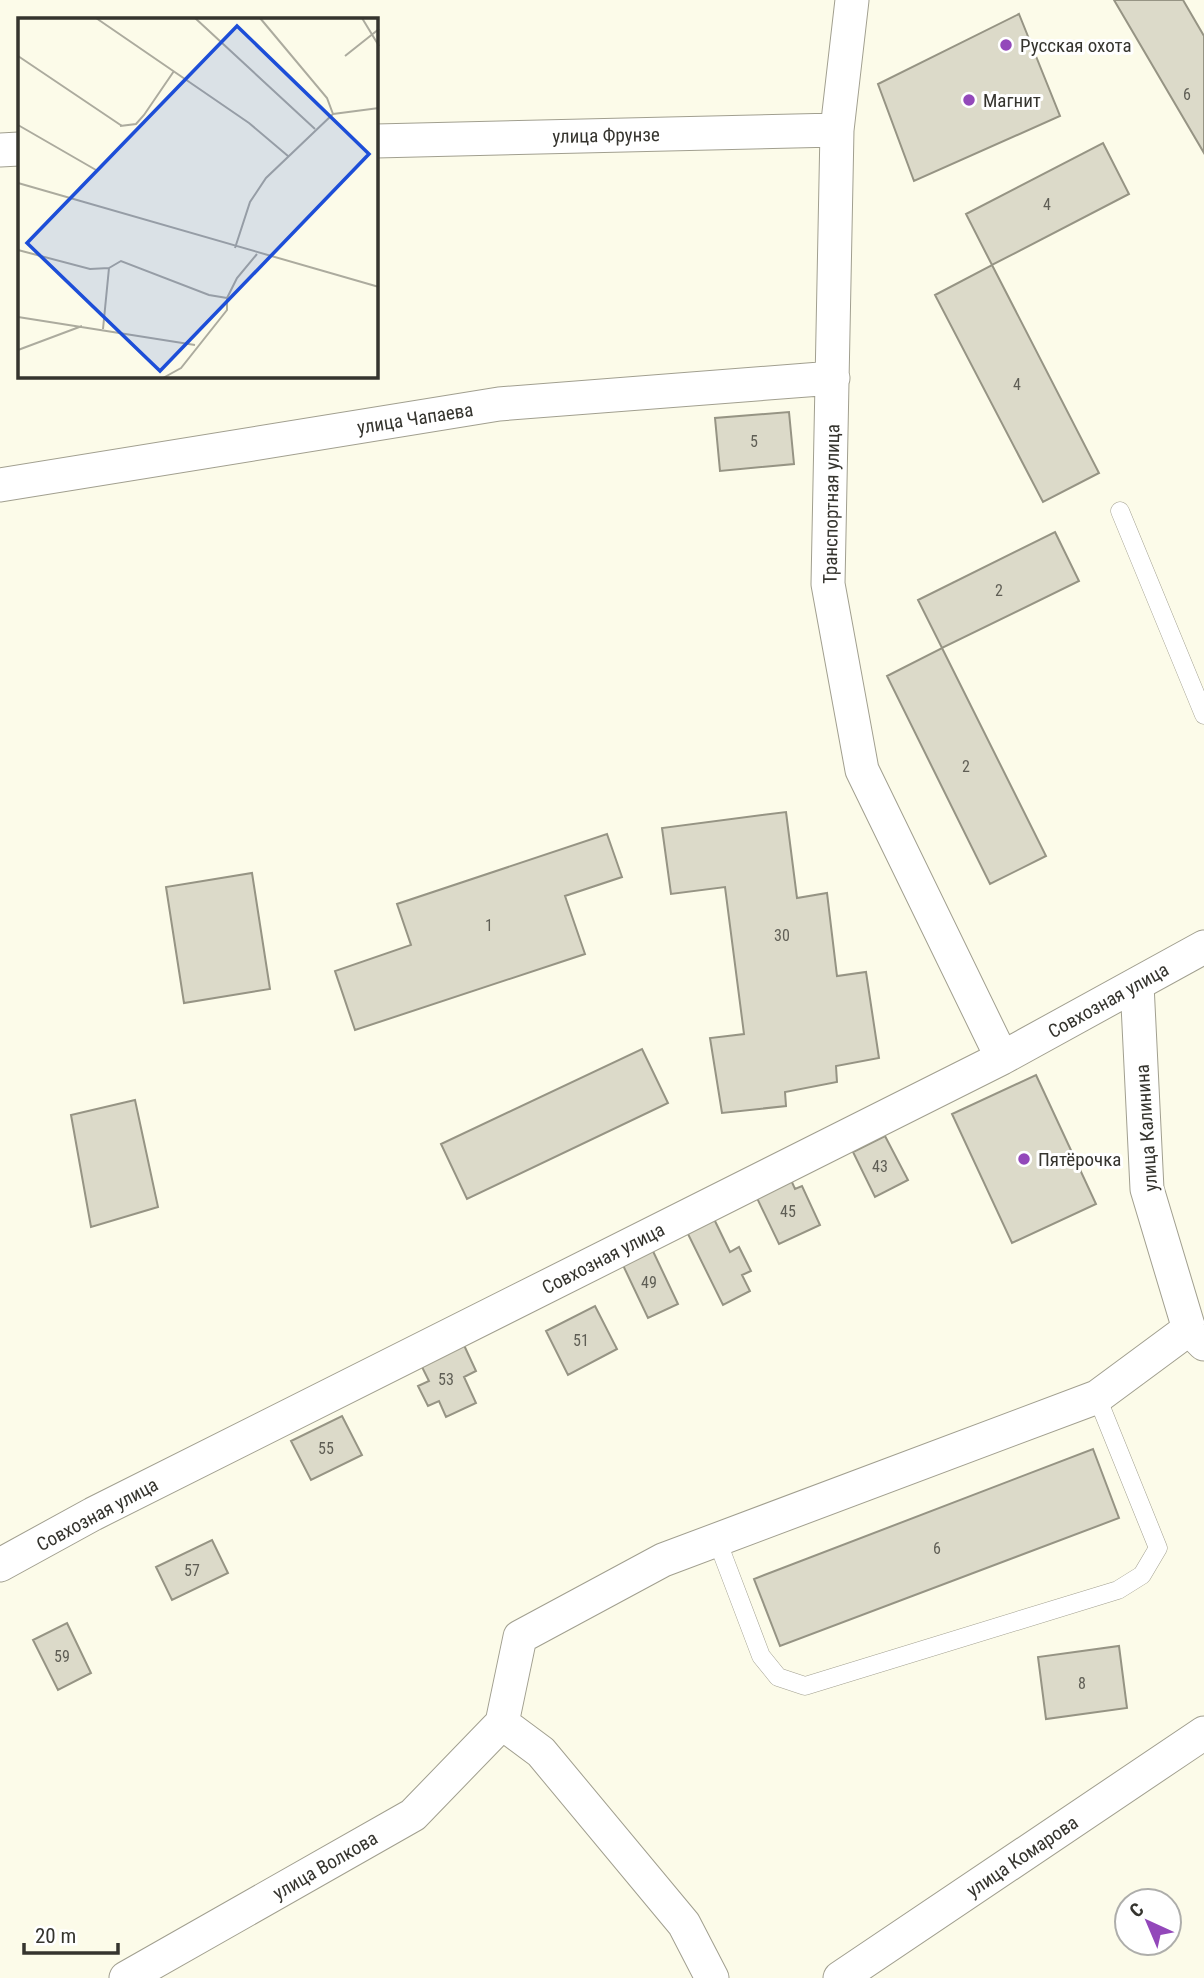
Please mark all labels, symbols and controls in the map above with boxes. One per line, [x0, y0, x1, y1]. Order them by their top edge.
inset map [18, 18, 378, 378]
place label: Русская охота [1020, 34, 1132, 57]
marker: Русская охота [998, 37, 1014, 53]
house number: 6 [1183, 85, 1191, 104]
place label: Магнит [983, 89, 1041, 112]
marker: Магнит [961, 92, 977, 108]
street label: улица Фрунзе [552, 123, 660, 148]
house number: 4 [1043, 195, 1051, 214]
house number: 4 [1013, 375, 1021, 394]
street label: улица Чапаева [355, 398, 475, 439]
street label: Транспортная улица [819, 424, 844, 584]
house number: 5 [750, 432, 758, 451]
house number: 2 [995, 581, 1003, 600]
house number: 2 [962, 757, 970, 776]
house number: 1 [485, 916, 493, 935]
house number: 30 [774, 926, 790, 945]
street label: Совхозная улица [1044, 958, 1173, 1043]
street label: улица Калинина [1131, 1064, 1162, 1192]
place label: Пятёрочка [1038, 1148, 1121, 1171]
marker: Пятёрочка [1016, 1151, 1032, 1167]
house number: 43 [872, 1157, 888, 1176]
house number: 45 [780, 1202, 796, 1221]
street label: Совхозная улица [538, 1218, 668, 1299]
house number: 49 [641, 1273, 657, 1292]
house number: 51 [573, 1331, 589, 1350]
house number: 53 [438, 1370, 454, 1389]
house number: 55 [318, 1439, 334, 1458]
street label: Совхозная улица [33, 1473, 162, 1556]
house number: 6 [933, 1539, 941, 1558]
house number: 57 [184, 1561, 200, 1580]
house number: 59 [54, 1647, 70, 1666]
house number: 8 [1078, 1674, 1086, 1693]
street label: улица Комарова [962, 1811, 1082, 1902]
street label: улица Волкова [269, 1826, 382, 1905]
north arrow [1113, 1887, 1183, 1957]
text: С [1125, 1898, 1149, 1922]
scale bar [24, 1912, 119, 1956]
text: 20 m [35, 1924, 76, 1948]

